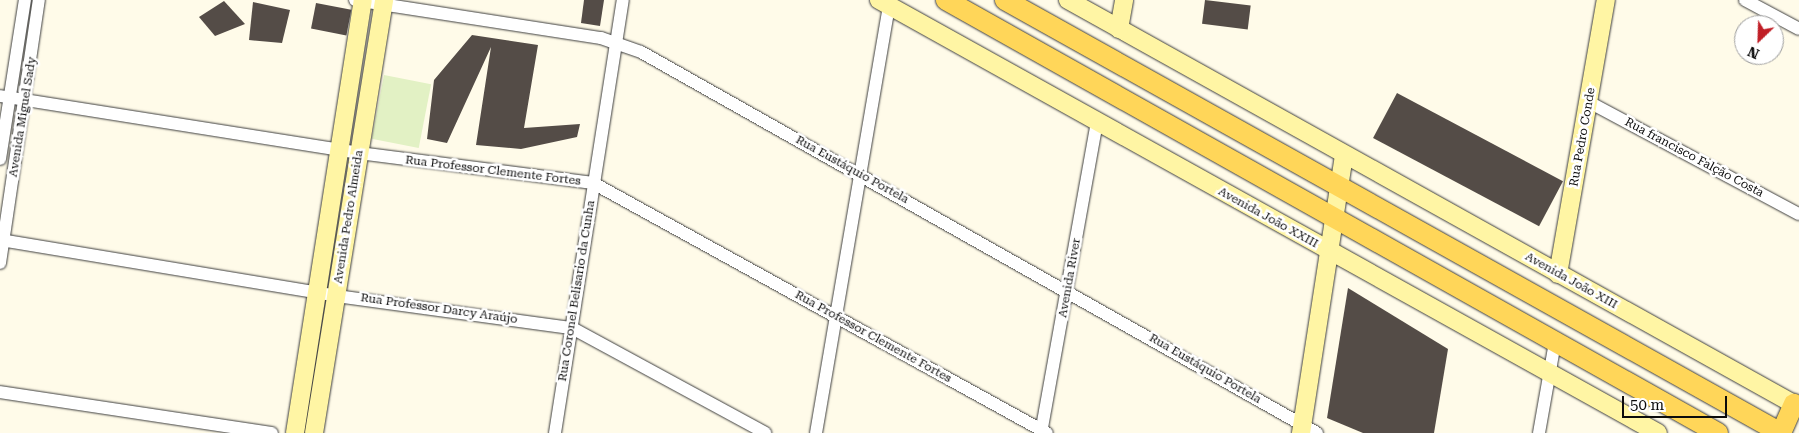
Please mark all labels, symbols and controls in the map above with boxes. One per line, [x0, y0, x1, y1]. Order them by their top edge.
north arrow [1734, 15, 1784, 65]
text: N [1745, 43, 1761, 62]
street label: Avenida Miguel Sady [6, 56, 40, 178]
street label: Rua Pedro Conde [1567, 86, 1599, 188]
street label: Rua francisco Falção Costa [1622, 115, 1766, 201]
street label: Rua Eustáquio Portela [793, 133, 911, 207]
street label: Avenida Pedro Almeida [331, 149, 367, 285]
street label: Rua Professor Clemente Fortes [404, 153, 582, 189]
street label: Avenida João XXIII [1216, 185, 1320, 251]
street label: Rua Coronel Belisario da Cunha [556, 200, 598, 382]
street label: Avenida River [1056, 237, 1084, 319]
street label: Avenida João XIII [1522, 250, 1620, 312]
street label: Rua Professor Clemente Fortes [792, 288, 954, 386]
street label: Rua Professor Darcy Araújo [360, 291, 518, 327]
street label: Rua Eustáquio Portela [1146, 331, 1264, 407]
scale bar [1624, 386, 1729, 418]
text: 50 m [1630, 396, 1664, 414]

